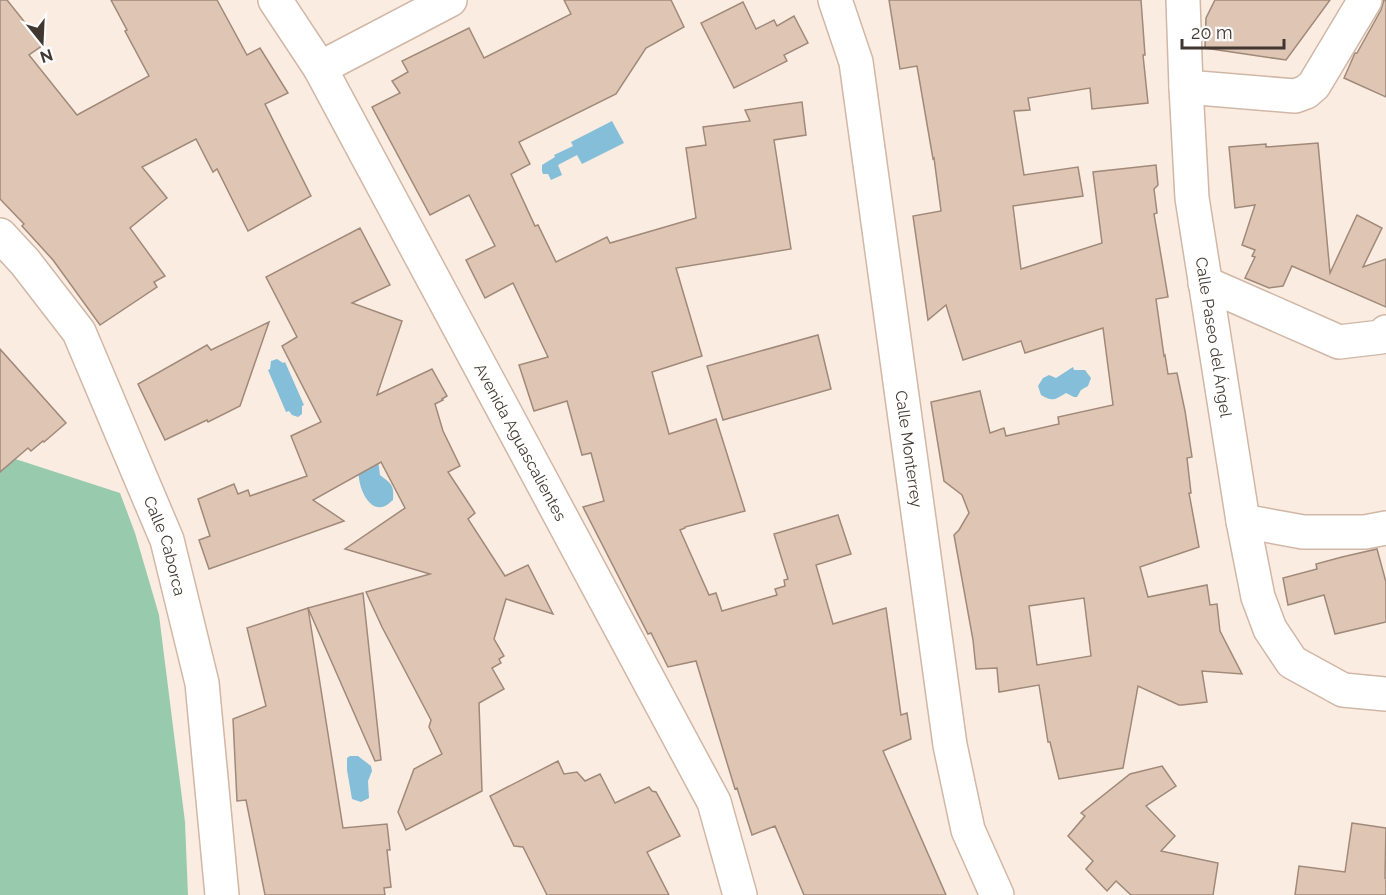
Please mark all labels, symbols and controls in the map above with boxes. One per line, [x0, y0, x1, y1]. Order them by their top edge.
north arrow [12, 12, 72, 72]
scale bar [1182, 12, 1284, 50]
text: 20 m [1191, 22, 1233, 43]
text: N [38, 45, 55, 67]
street label: Calle Paseo del Ángel [1192, 256, 1236, 419]
street label: Avenida Aguascalientes [471, 360, 571, 524]
street label: Calle Monterrey [892, 389, 927, 509]
street label: Calle Caborca [140, 493, 190, 598]

